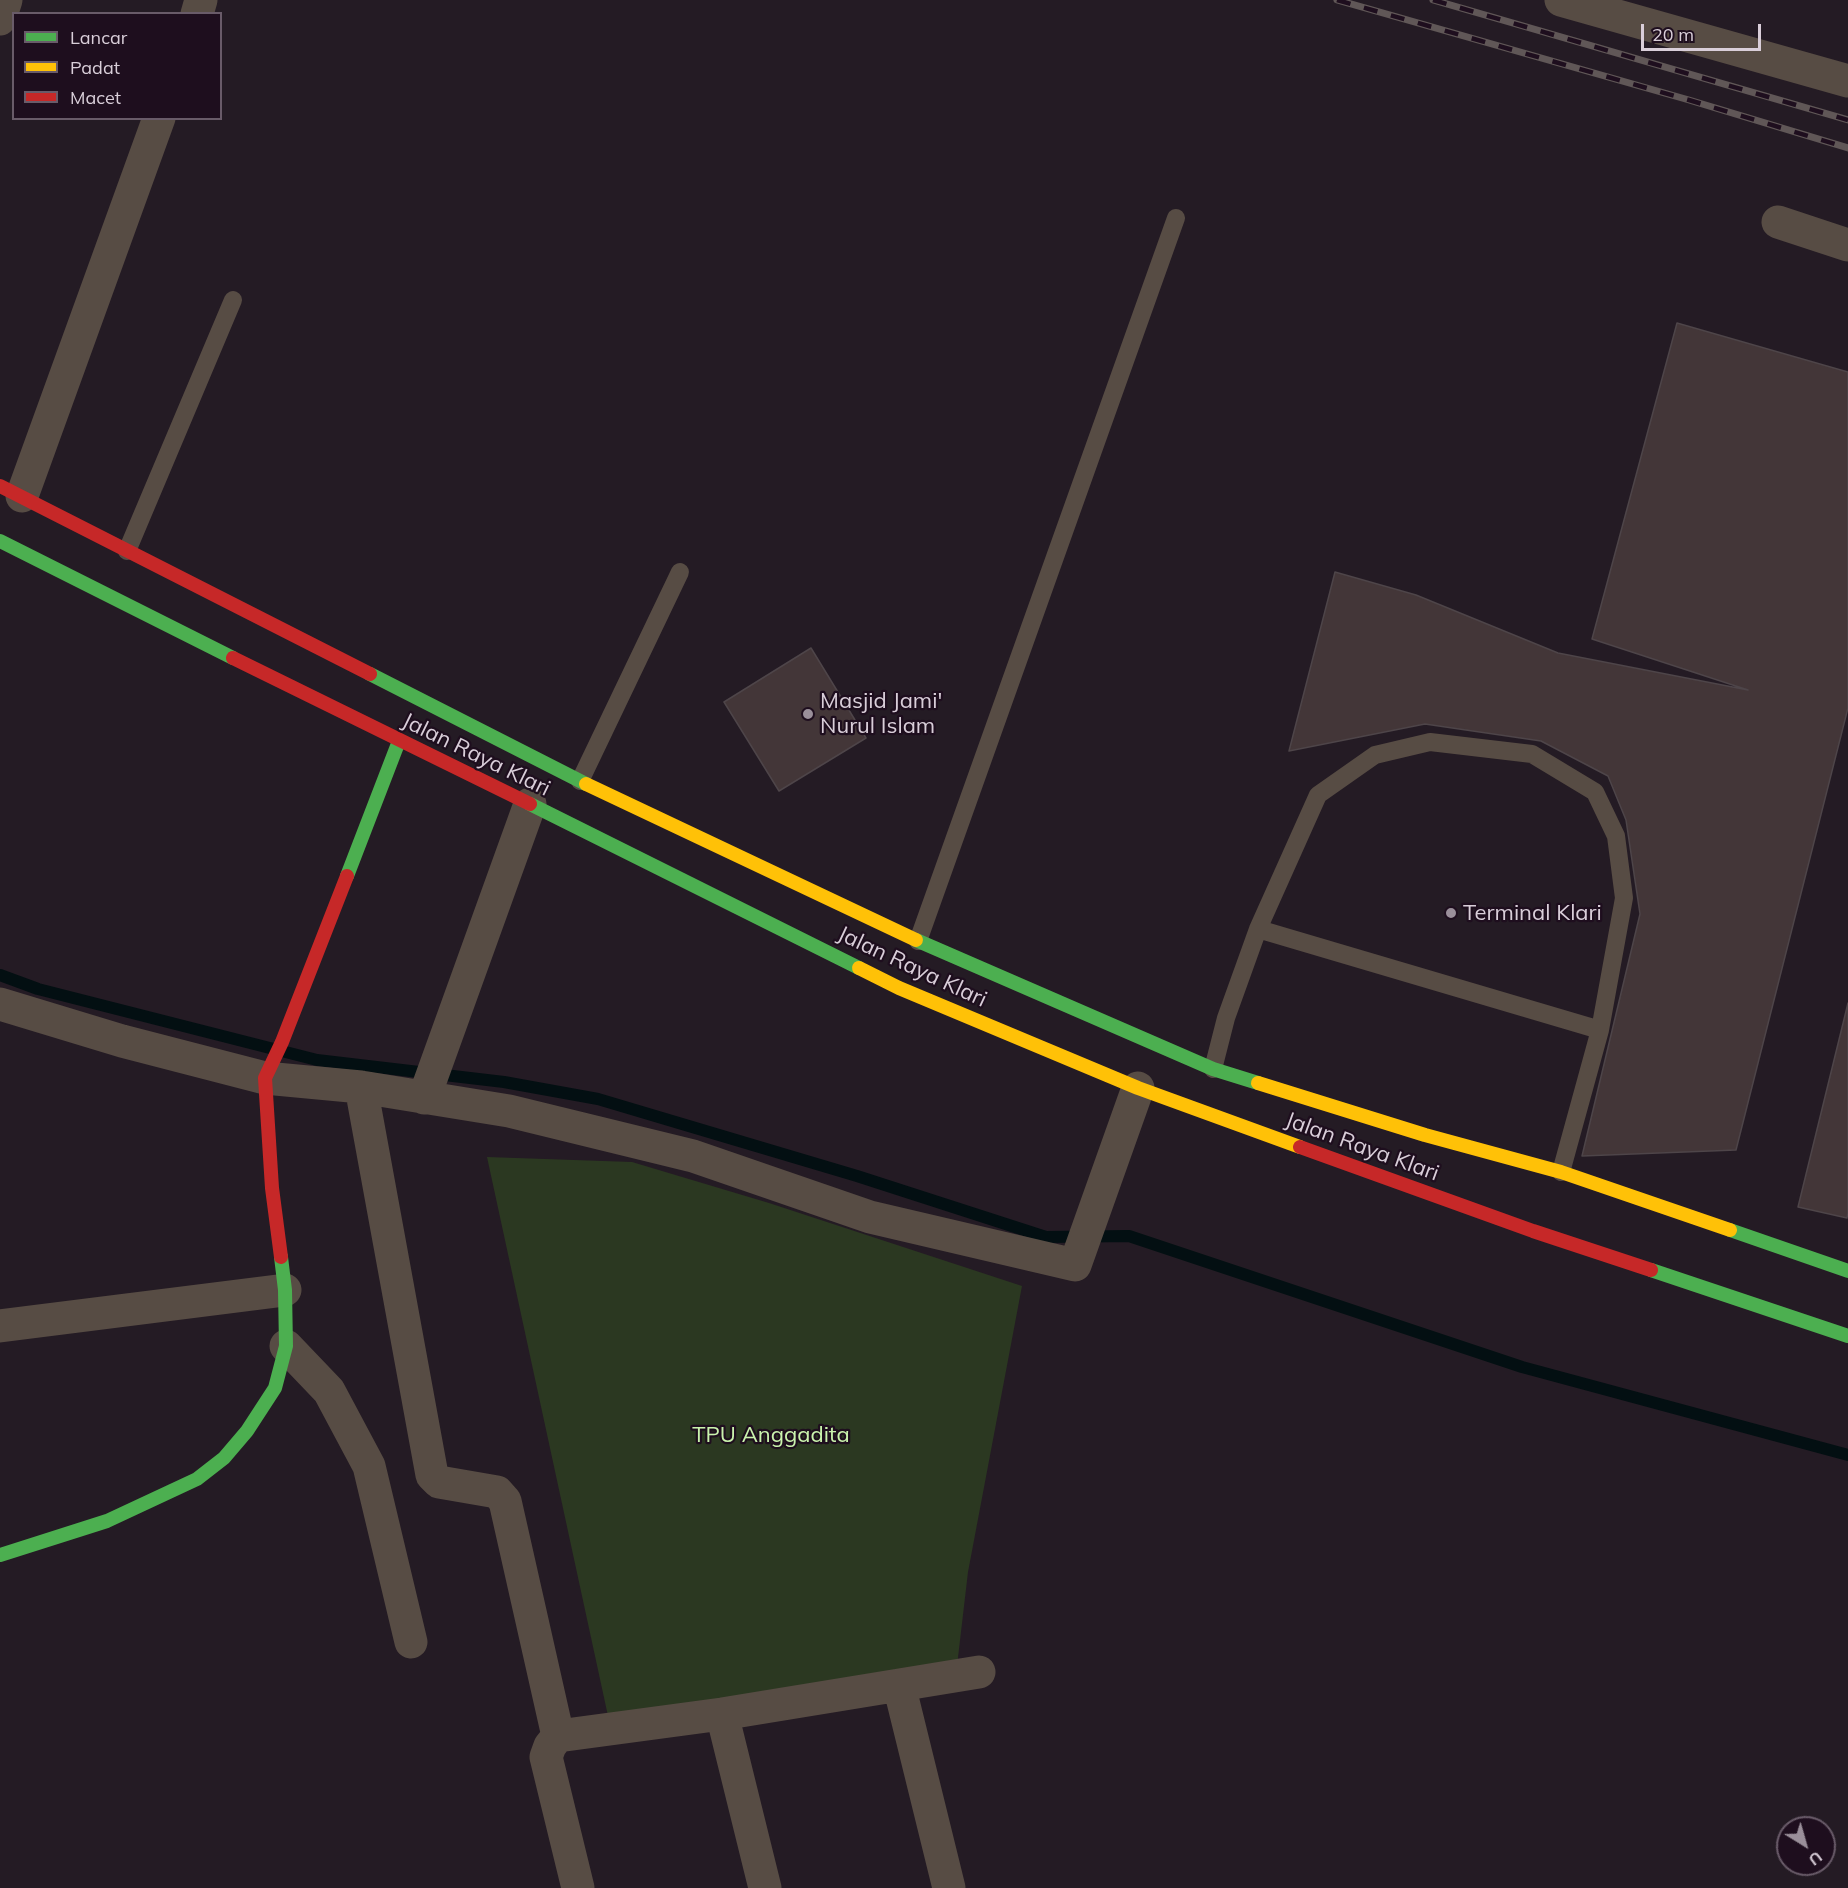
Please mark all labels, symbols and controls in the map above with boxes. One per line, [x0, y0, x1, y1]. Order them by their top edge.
legend [12, 12, 222, 120]
scale bar [1644, 12, 1764, 50]
text: 20 m [1652, 23, 1694, 46]
text: Lancar [70, 26, 127, 49]
text: Padat [70, 56, 120, 79]
text: Macet [70, 86, 121, 109]
place label: Masjid Jami' Nurul Islam [820, 688, 942, 740]
marker: Masjid Jami' Nurul Islam [801, 707, 815, 721]
street label: Jalan Raya Klari [398, 708, 554, 802]
place label: Terminal Klari [1463, 900, 1602, 926]
marker: Terminal Klari [1444, 906, 1458, 920]
street label: Jalan Raya Klari [833, 921, 991, 1013]
street label: Jalan Raya Klari [1281, 1107, 1443, 1187]
park label: TPU Anggadita [692, 1422, 850, 1448]
north arrow [1776, 1816, 1836, 1876]
text: U [1805, 1847, 1826, 1870]

